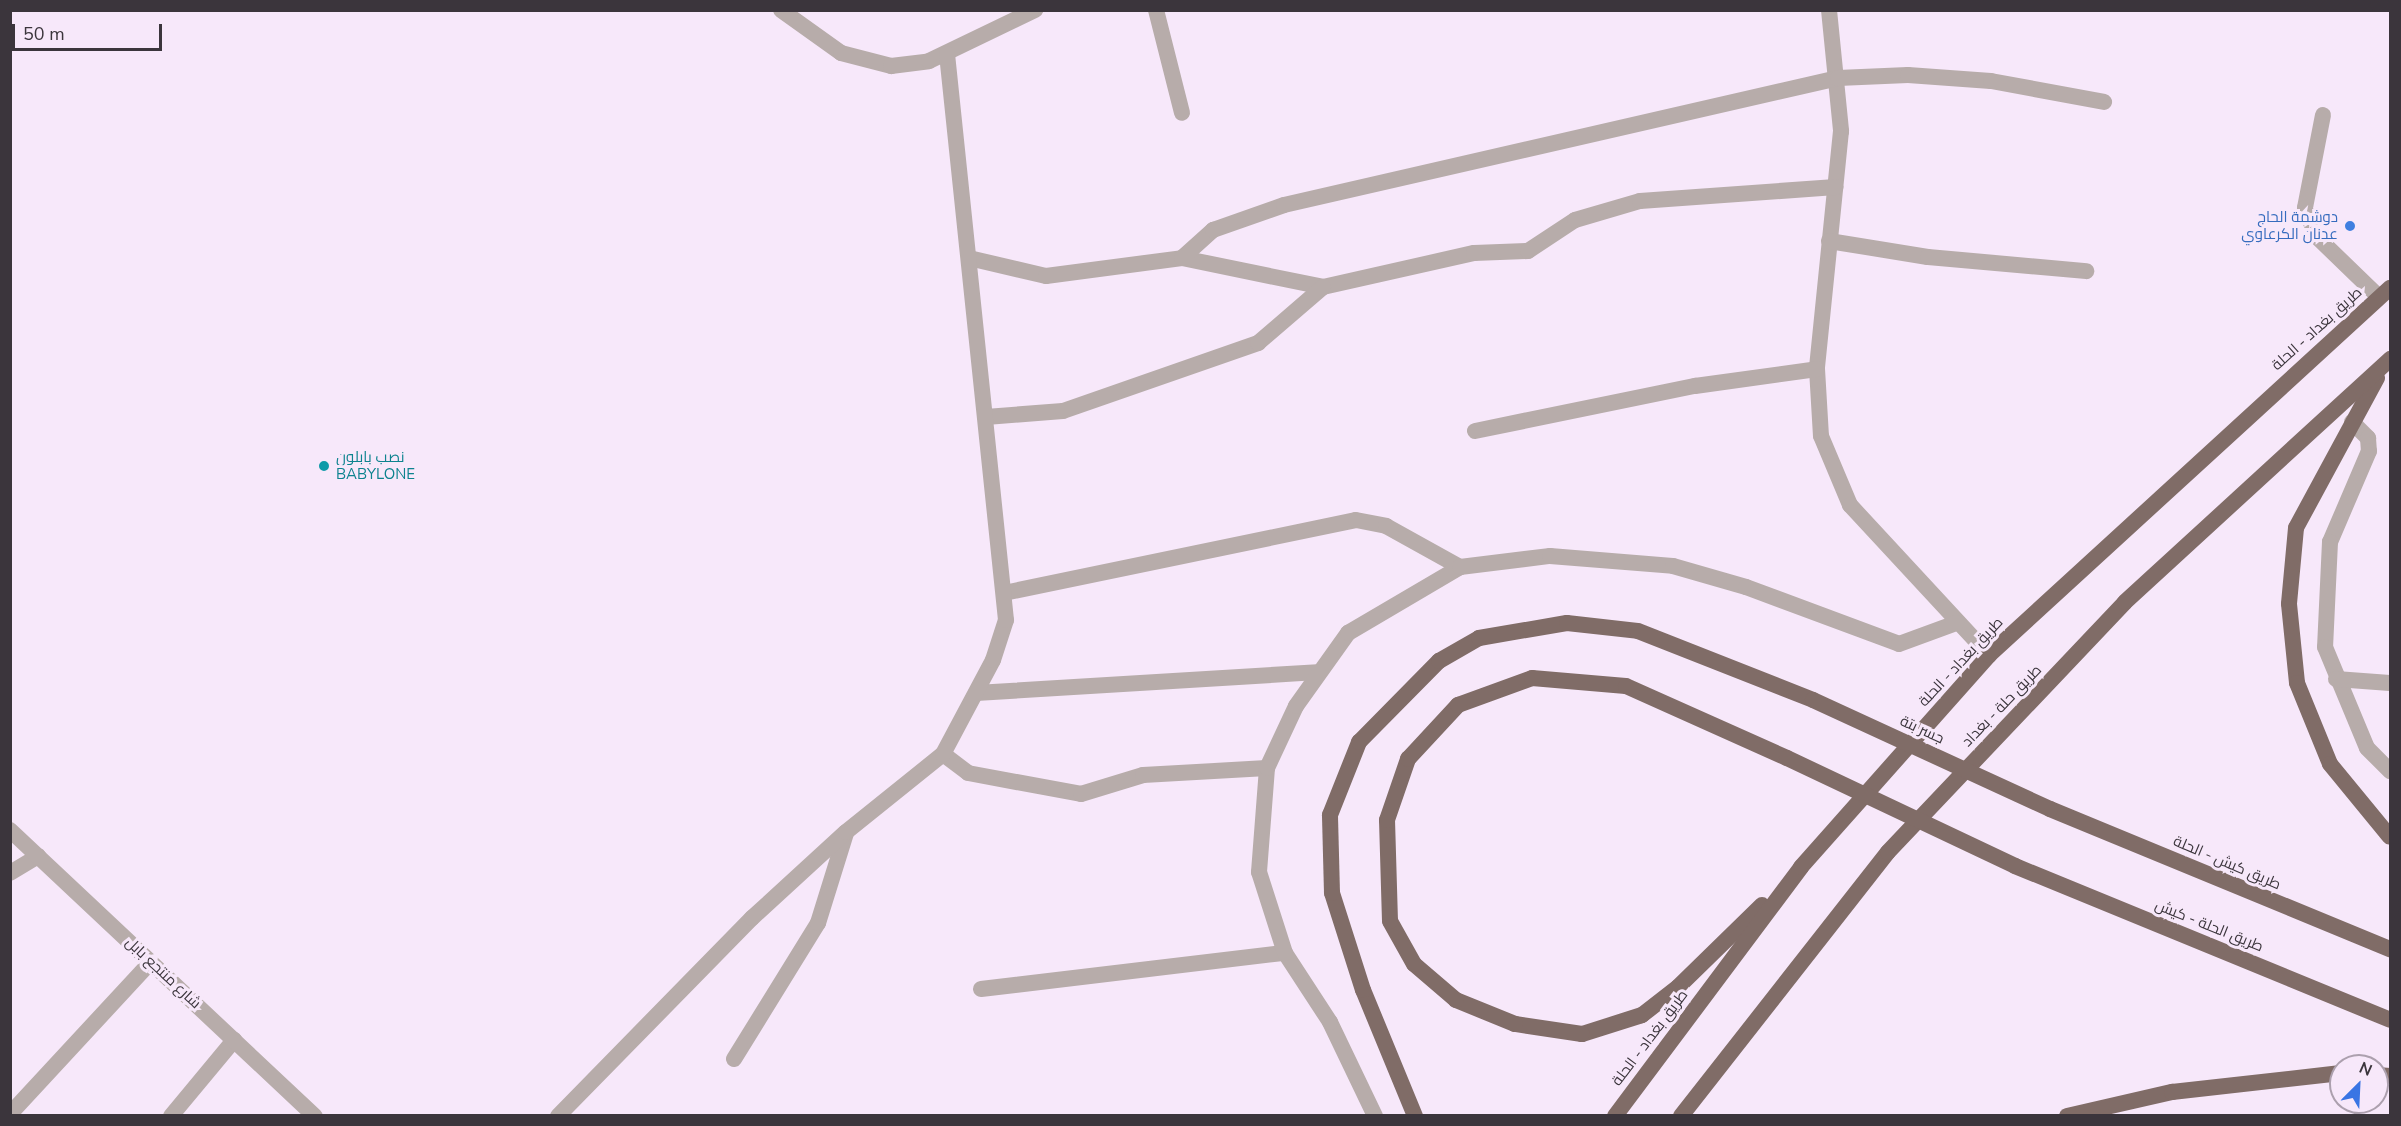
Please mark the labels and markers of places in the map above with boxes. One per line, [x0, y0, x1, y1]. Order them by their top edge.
place label: دوشمة الحاج عدنان الكرعاوي [2241, 208, 2338, 243]
marker: دوشمة الحاج عدنان الكرعاوي [2343, 219, 2357, 233]
place label: نصب بابلون BABYLONE [336, 448, 415, 483]
marker: نصب بابلون BABYLONE [317, 459, 331, 473]

